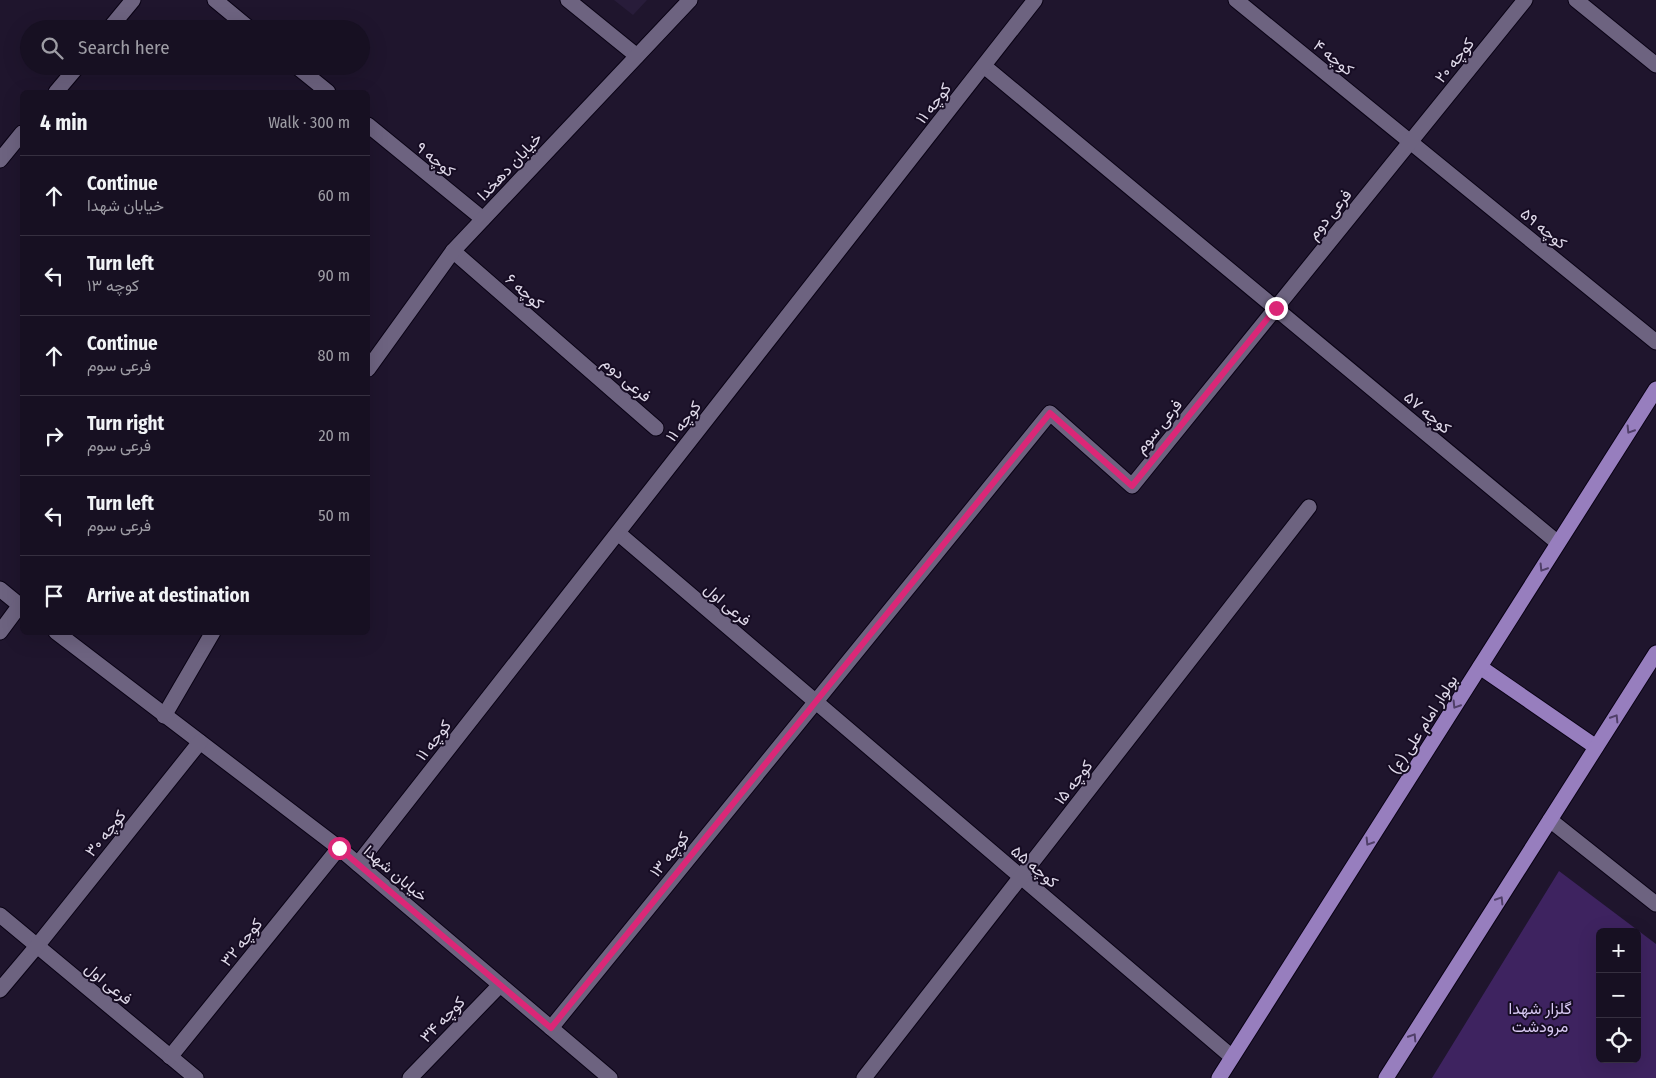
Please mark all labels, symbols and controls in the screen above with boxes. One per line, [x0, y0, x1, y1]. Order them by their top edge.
search box [20, 20, 370, 75]
icon: search [38, 34, 66, 62]
street label: کوچه ۲۰ [1431, 34, 1480, 88]
street label: کوچه ۴ [1309, 35, 1358, 81]
text: Search here [78, 36, 170, 59]
street label: کوچه ۱۱ [912, 79, 957, 129]
text: 4 min [40, 110, 88, 136]
text: Walk · 300 m [268, 113, 350, 132]
street label: خیابان دهخدا [473, 128, 546, 204]
street label: کوچه ۹ [411, 138, 459, 182]
text: Continue [87, 172, 158, 195]
icon: ahead [40, 182, 68, 210]
street label: فرعی دوم [1303, 185, 1356, 244]
text: 60 m [318, 186, 350, 205]
text: خیابان شهدا [87, 196, 164, 215]
street label: کوچه ۵۹ [1515, 204, 1571, 254]
text: Turn left [87, 252, 154, 275]
icon: left [40, 262, 68, 290]
text: 90 m [318, 266, 350, 285]
street label: کوچه ۶ [500, 270, 548, 315]
text: کوچه ۱۳ [87, 276, 139, 295]
route end [1265, 297, 1288, 320]
text: Continue [87, 332, 158, 355]
icon: ahead [40, 342, 68, 370]
text: 80 m [318, 346, 350, 365]
street label: فرعی دوم [598, 353, 655, 407]
text: فرعی سوم [87, 356, 151, 375]
street label: کوچه ۵۷ [1399, 387, 1455, 439]
street label: فرعی سوم [1131, 395, 1187, 458]
street label: کوچه ۱۱ [662, 397, 707, 447]
text: Turn right [87, 412, 164, 435]
icon: right [40, 422, 68, 450]
one-way arrow [1627, 425, 1636, 434]
text: 20 m [319, 426, 350, 445]
text: فرعی سوم [87, 436, 151, 455]
text: Turn left [87, 492, 154, 515]
icon: left [40, 502, 68, 530]
text: 50 m [318, 506, 350, 525]
text: فرعی سوم [87, 516, 151, 535]
one-way arrow [1539, 562, 1549, 571]
street label: فرعی اول [700, 579, 755, 631]
icon: arrive [40, 582, 68, 610]
text: Arrive at destination [87, 584, 250, 607]
street label: بولوار امام علی (ع) [1385, 671, 1463, 778]
one-way arrow [1452, 699, 1462, 708]
one-way arrow [1608, 714, 1618, 723]
street label: کوچه ۱۱ [412, 716, 457, 766]
street label: کوچه ۱۵ [1050, 756, 1098, 810]
street label: کوچه ۳۰ [81, 806, 131, 862]
street label: کوچه ۱۳ [646, 828, 695, 882]
route start [328, 837, 351, 860]
one-way arrow [1365, 837, 1375, 846]
street label: خیابان شهدا [359, 841, 431, 906]
street label: کوچه ۵۵ [1006, 841, 1062, 893]
one-way arrow [1493, 896, 1503, 905]
street label: کوچه ۳۲ [216, 915, 268, 971]
map controls [1596, 928, 1641, 1063]
button: + [1596, 928, 1641, 973]
street label: فرعی اول [81, 958, 136, 1009]
button: − [1596, 973, 1641, 1018]
street label: کوچه ۳۴ [416, 992, 470, 1048]
park label: گلزار شهدا مرودشت [1508, 999, 1572, 1037]
button: locate [1596, 1018, 1641, 1063]
one-way arrow [1406, 1033, 1416, 1042]

